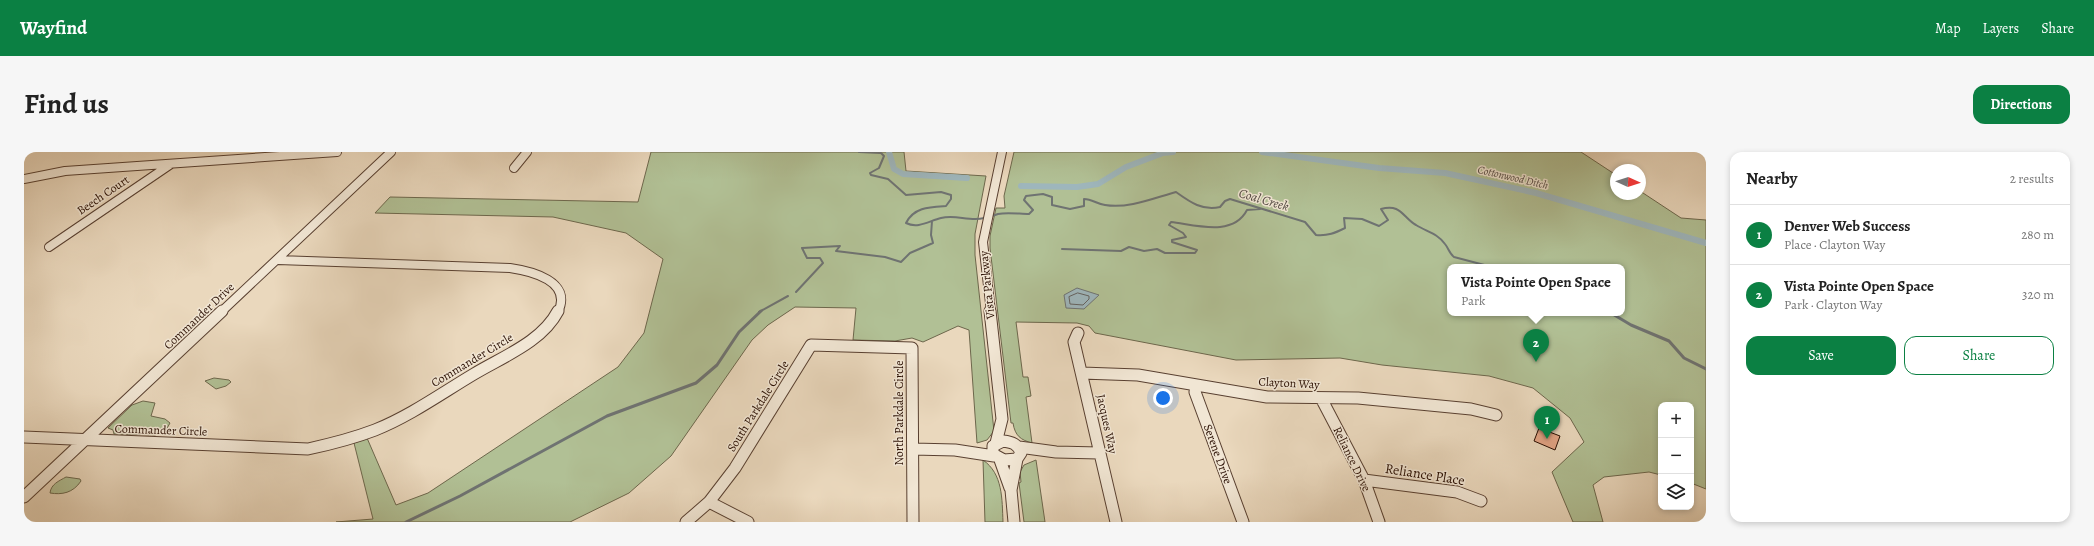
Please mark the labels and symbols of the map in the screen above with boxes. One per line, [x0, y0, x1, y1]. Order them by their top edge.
water label: Cottonwood Ditch [1476, 162, 1550, 193]
north arrow [1610, 164, 1646, 200]
street label: Beech Court [74, 172, 132, 218]
water label: Coal Creek [1237, 184, 1291, 215]
street label: Vista Parkway [975, 249, 999, 321]
street label: Commander Drive [160, 279, 238, 353]
street label: Commander Circle [428, 329, 516, 391]
pin: 2 [1523, 329, 1549, 362]
street label: South Parkdale Circle [723, 357, 793, 455]
street label: North Parkdale Circle [891, 360, 907, 466]
street label: Clayton Way [1258, 373, 1321, 393]
your location [1153, 388, 1173, 408]
street label: Jacques Way [1093, 393, 1121, 456]
pin: 1 [1534, 406, 1560, 439]
street label: Commander Circle [114, 420, 208, 440]
street label: Serene Drive [1200, 422, 1236, 486]
street label: Reliance Drive [1329, 424, 1375, 494]
street label: Reliance Place [1384, 459, 1466, 490]

